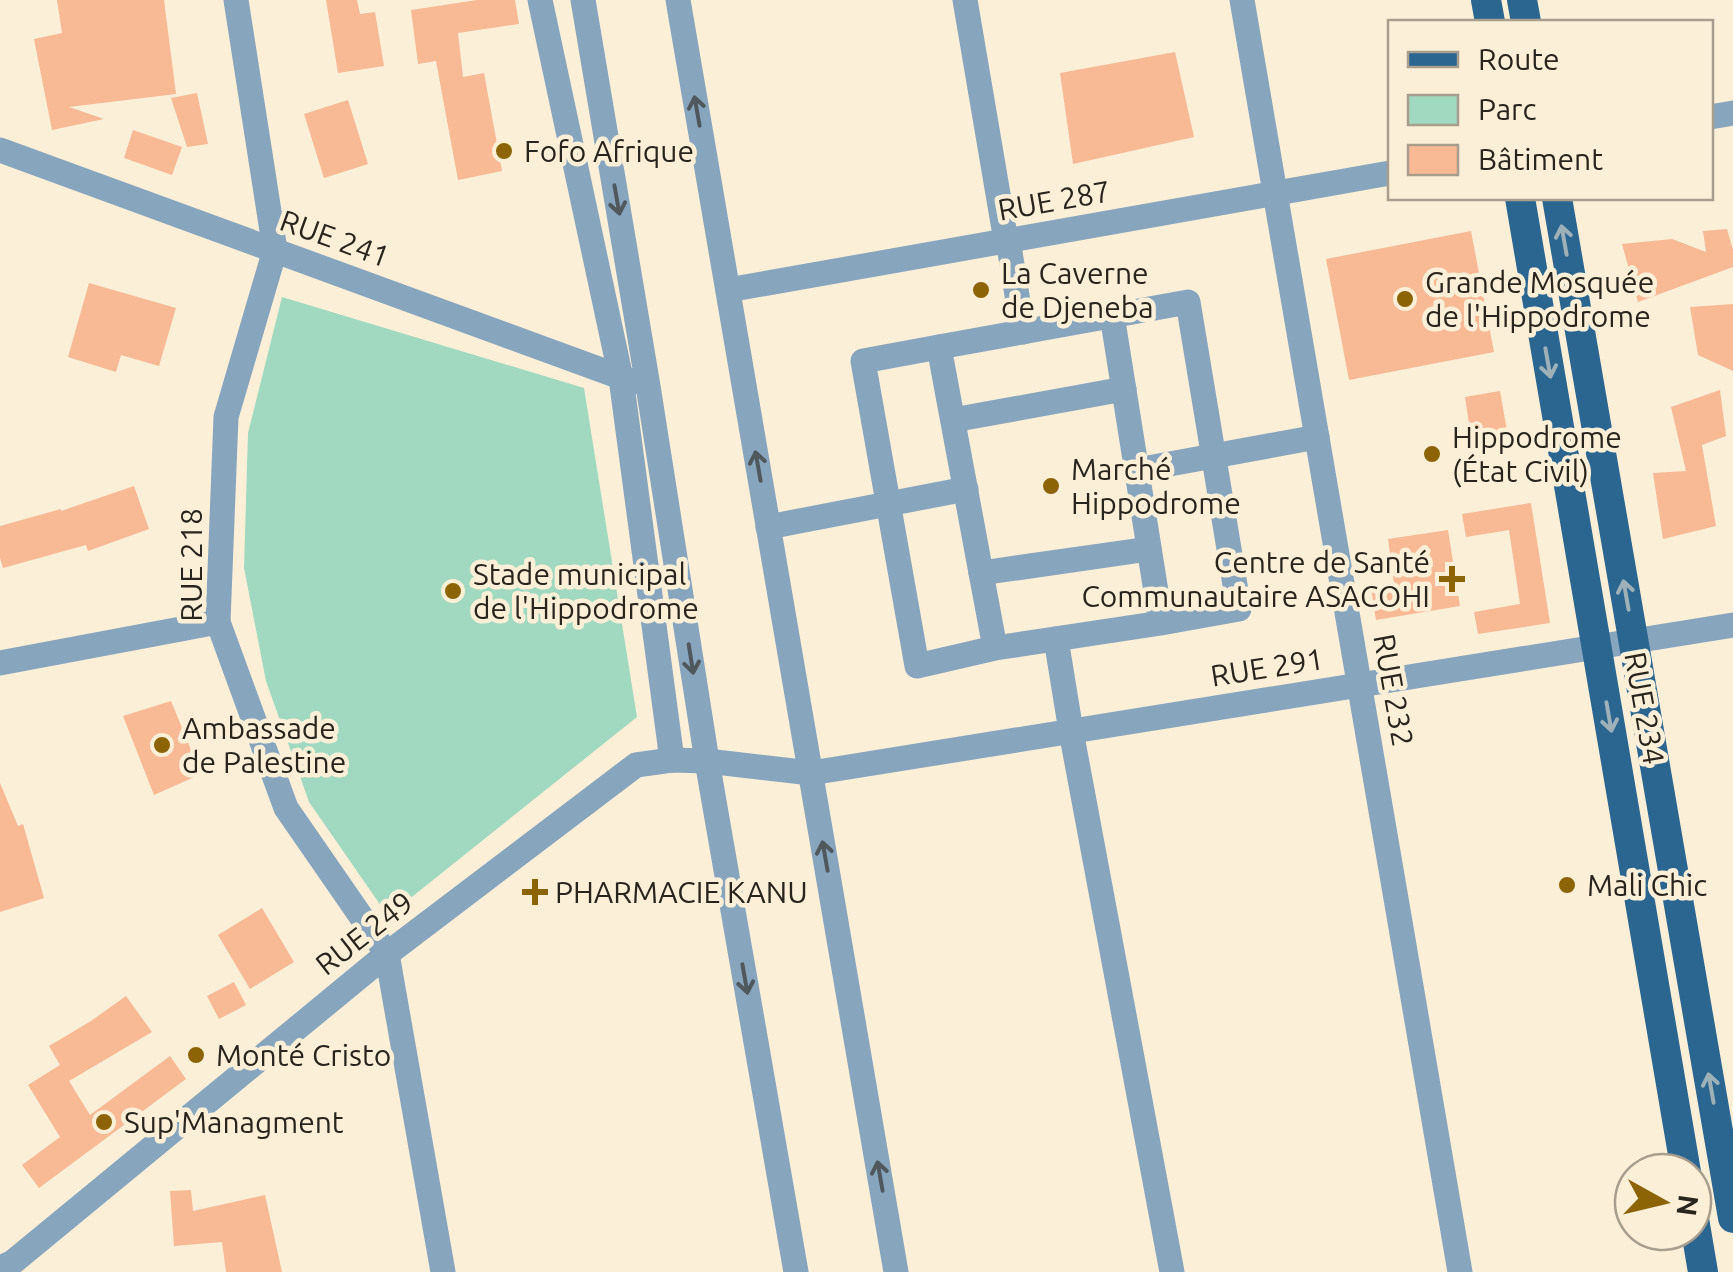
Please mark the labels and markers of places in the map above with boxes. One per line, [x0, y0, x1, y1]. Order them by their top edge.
place label: Fofo Afrique [524, 134, 694, 168]
marker: Fofo Afrique [493, 140, 515, 162]
place label: La Caverne de Djeneba [1001, 256, 1154, 324]
place label: Grande Mosquée de l'Hippodrome [1425, 265, 1654, 333]
marker: La Caverne de Djeneba [970, 279, 992, 301]
marker: Grande Mosquée de l'Hippodrome [1394, 288, 1416, 310]
place label: Hippodrome (État Civil) [1452, 420, 1622, 488]
marker: Hippodrome (État Civil) [1421, 443, 1443, 465]
place label: Marché Hippodrome [1071, 452, 1241, 520]
marker: Marché Hippodrome [1040, 475, 1062, 497]
place label: Centre de Santé Communautaire ASACOHI [1081, 545, 1430, 613]
place label: Stade municipal de l'Hippodrome [473, 557, 699, 625]
marker: Centre de Santé Communautaire ASACOHI [1439, 566, 1465, 592]
marker: Stade municipal de l'Hippodrome [442, 580, 464, 602]
place label: Ambassade de Palestine [182, 711, 346, 779]
marker: Ambassade de Palestine [151, 734, 173, 756]
place label: Mali Chic [1587, 868, 1707, 902]
marker: Mali Chic [1556, 874, 1578, 896]
place label: PHARMACIE KANU [555, 875, 808, 909]
marker: PHARMACIE KANU [524, 881, 546, 903]
place label: Monté Cristo [216, 1038, 391, 1072]
marker: Monté Cristo [185, 1044, 207, 1066]
place label: Sup'Managment [124, 1105, 344, 1139]
marker: Sup'Managment [93, 1111, 115, 1133]

